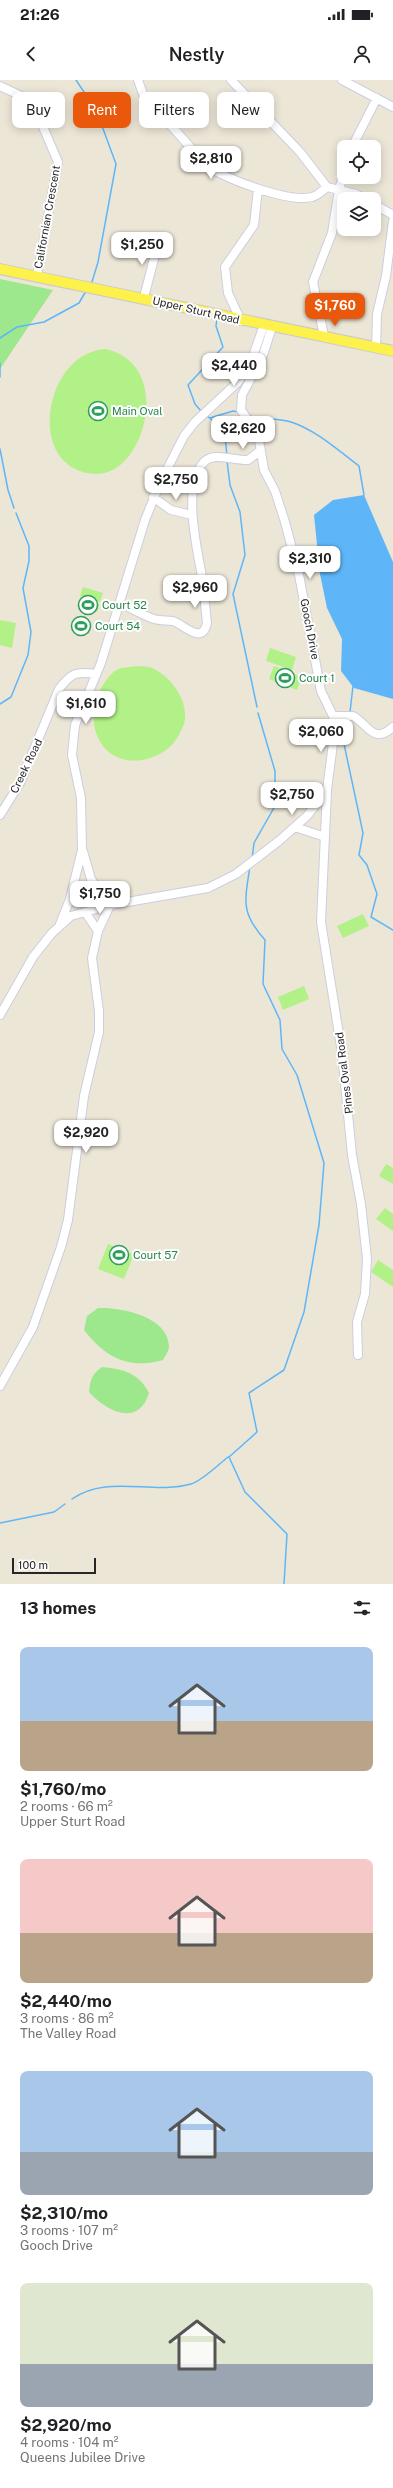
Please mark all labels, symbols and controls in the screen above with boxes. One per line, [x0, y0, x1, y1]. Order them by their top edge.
text: 21:26 [20, 6, 60, 23]
icon: back [20, 43, 42, 65]
icon: person [351, 43, 373, 65]
text: Nestly [169, 44, 224, 65]
chip: Buy [12, 92, 65, 128]
chip: Rent [73, 92, 131, 128]
chip: Filters [139, 92, 209, 128]
chip: New [217, 92, 274, 128]
map controls [337, 140, 381, 236]
button: locate [337, 140, 381, 184]
pin: $2,810 [178, 146, 244, 180]
text: $2,810 [189, 151, 233, 166]
street label: Californian Crescent [32, 164, 62, 270]
button: layers [337, 192, 381, 236]
pin: $1,250 [109, 232, 175, 266]
text: $1,250 [120, 237, 164, 252]
pin: $1,760 [302, 293, 368, 327]
street label: Upper Sturt Road [151, 294, 241, 326]
text: $1,760 [314, 298, 356, 313]
pin: $2,440 [201, 353, 267, 387]
text: $2,440 [211, 358, 257, 373]
sports icon: Main Oval [87, 400, 109, 422]
place label: Main Oval [112, 405, 163, 417]
pin: $2,620 [210, 416, 276, 450]
text: $2,620 [220, 421, 266, 436]
pin: $2,750 [143, 467, 209, 501]
text: $2,750 [154, 472, 198, 487]
pin: $2,310 [277, 546, 343, 580]
text: $2,310 [288, 551, 332, 566]
pin: $2,960 [162, 575, 228, 609]
text: $2,960 [172, 580, 218, 595]
sports icon: Court 52 [77, 594, 99, 616]
street label: Gooch Drive [298, 598, 322, 660]
place label: Court 52 [102, 599, 147, 611]
sports icon: Court 54 [70, 615, 92, 637]
place label: Court 54 [95, 620, 140, 632]
sports icon: Court 1 [274, 667, 296, 689]
place label: Court 1 [299, 672, 335, 684]
pin: $1,610 [53, 691, 119, 725]
text: $1,610 [66, 696, 106, 711]
pin: $2,060 [288, 719, 354, 753]
text: $2,060 [298, 724, 344, 739]
street label: Creek Road [8, 737, 44, 795]
pin: $2,750 [259, 782, 325, 816]
text: $2,750 [270, 787, 314, 802]
pin: $1,750 [67, 881, 133, 915]
text: $1,750 [79, 886, 121, 901]
street label: Pines Oval Road [333, 1031, 355, 1115]
pin: $2,920 [53, 1120, 119, 1154]
text: $2,920 [63, 1125, 109, 1140]
sports icon: Court 57 [108, 1244, 130, 1266]
place label: Court 57 [133, 1249, 178, 1261]
scale bar [12, 1556, 96, 1575]
text: 100 m [18, 1559, 48, 1571]
icon: filters [351, 1597, 373, 1619]
text: 13 homes [20, 1598, 96, 1618]
icon: home [161, 1673, 233, 1745]
text: $1,760/mo [20, 1779, 106, 1799]
text: 2 rooms · 66 m² [20, 1799, 113, 1814]
text: Upper Sturt Road [20, 1814, 125, 1829]
icon: home [161, 1885, 233, 1957]
text: $2,440/mo [20, 1991, 112, 2011]
text: 3 rooms · 86 m² [20, 2011, 114, 2026]
text: The Valley Road [20, 2026, 116, 2041]
icon: home [161, 2097, 233, 2169]
text: $2,310/mo [20, 2203, 108, 2223]
text: 3 rooms · 107 m² [20, 2223, 118, 2238]
text: Gooch Drive [20, 2238, 93, 2253]
icon: home [161, 2309, 233, 2381]
text: $2,920/mo [20, 2415, 112, 2435]
text: 4 rooms · 104 m² [20, 2435, 119, 2450]
text: Queens Jubilee Drive [20, 2450, 145, 2465]

